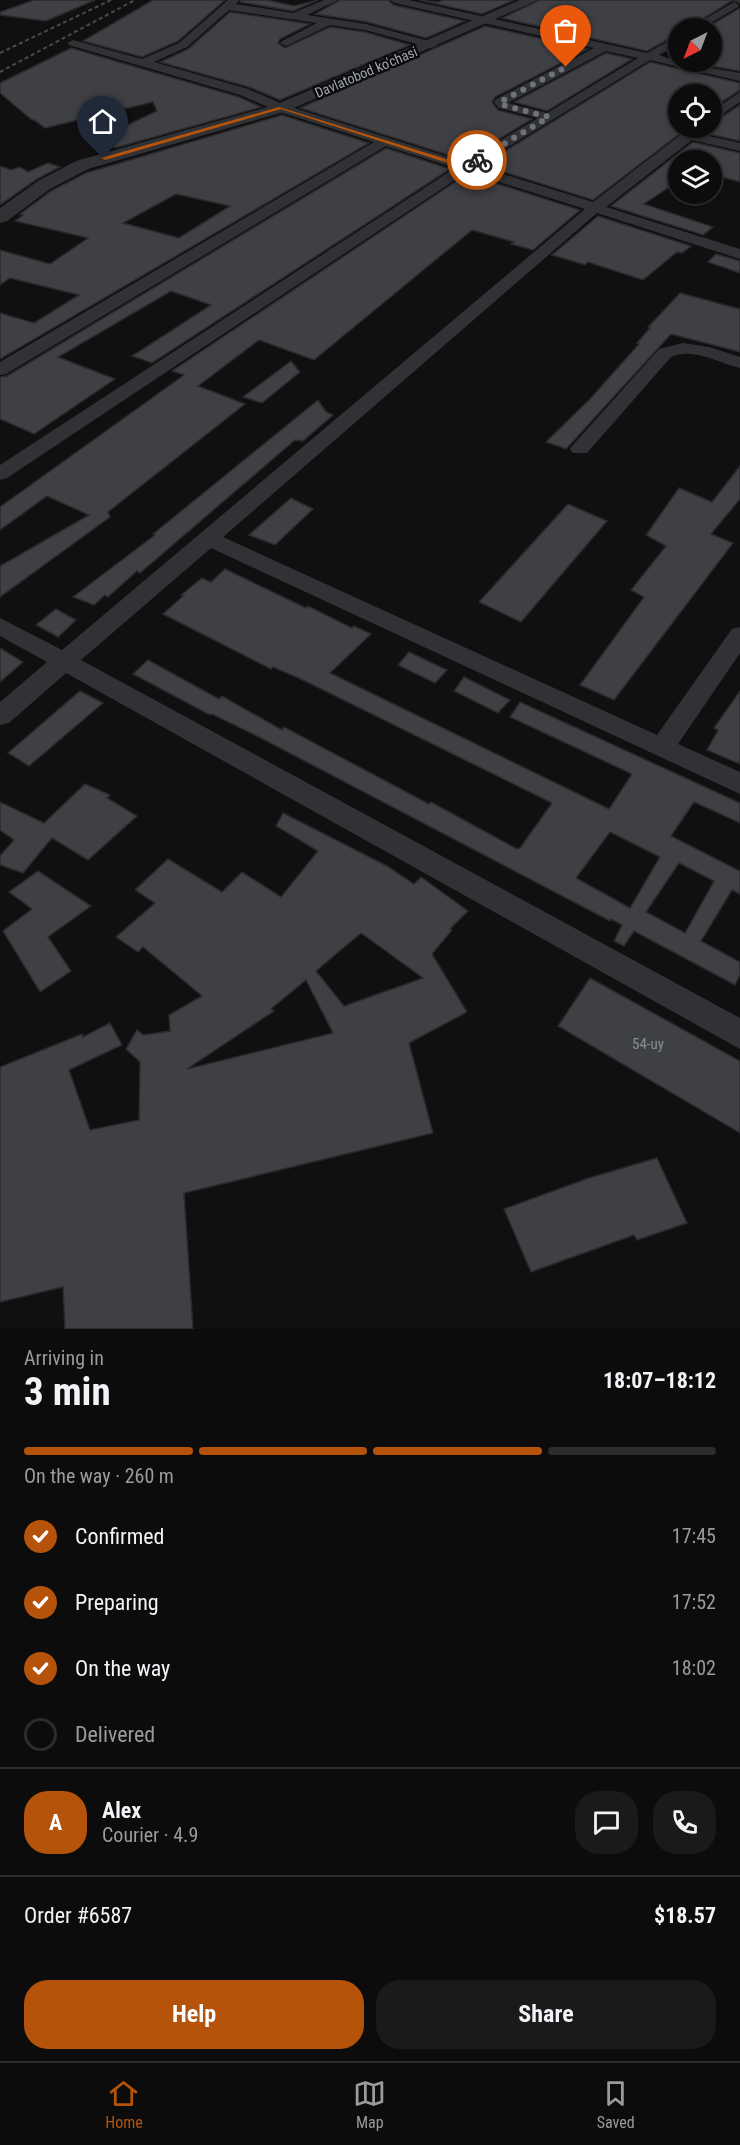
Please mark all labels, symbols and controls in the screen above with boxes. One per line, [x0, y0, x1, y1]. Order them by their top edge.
pin [540, 5, 591, 67]
icon: bag [549, 14, 582, 47]
north arrow [668, 18, 722, 72]
map controls [668, 18, 722, 204]
street label: Davlatobod ko'chasi [312, 43, 420, 101]
button: locate [668, 84, 722, 138]
pin [77, 96, 128, 158]
icon: home [86, 105, 119, 138]
courier [447, 130, 507, 190]
icon: bike [461, 144, 494, 177]
button: layers [668, 150, 722, 204]
house number: 54-uy [632, 1035, 664, 1053]
text: Arriving in [24, 1346, 104, 1370]
text: 18:07–18:12 [603, 1368, 716, 1393]
text: 3 min [24, 1369, 111, 1415]
text: On the way · 260 m [24, 1464, 174, 1488]
icon: check [24, 1520, 57, 1553]
text: Confirmed [75, 1524, 164, 1549]
text: 17:45 [672, 1524, 716, 1548]
icon: check [24, 1586, 57, 1619]
text: Preparing [75, 1590, 159, 1615]
text: 17:52 [672, 1590, 716, 1614]
icon: check [24, 1652, 57, 1685]
text: On the way [75, 1656, 170, 1681]
text: 18:02 [672, 1656, 716, 1680]
text: Delivered [75, 1722, 155, 1747]
button: chat [575, 1791, 638, 1854]
button: phone [653, 1791, 716, 1854]
text: Alex [102, 1798, 141, 1823]
text: A [49, 1810, 62, 1835]
text: Courier · 4.9 [102, 1823, 198, 1847]
text: Order #6587 [24, 1903, 132, 1928]
text: $18.57 [654, 1903, 716, 1928]
button: Help [24, 1980, 364, 2049]
button: Share [376, 1980, 716, 2049]
tab: Home [105, 2077, 143, 2132]
tab: Map [353, 2077, 386, 2132]
tab: Saved [597, 2077, 635, 2132]

